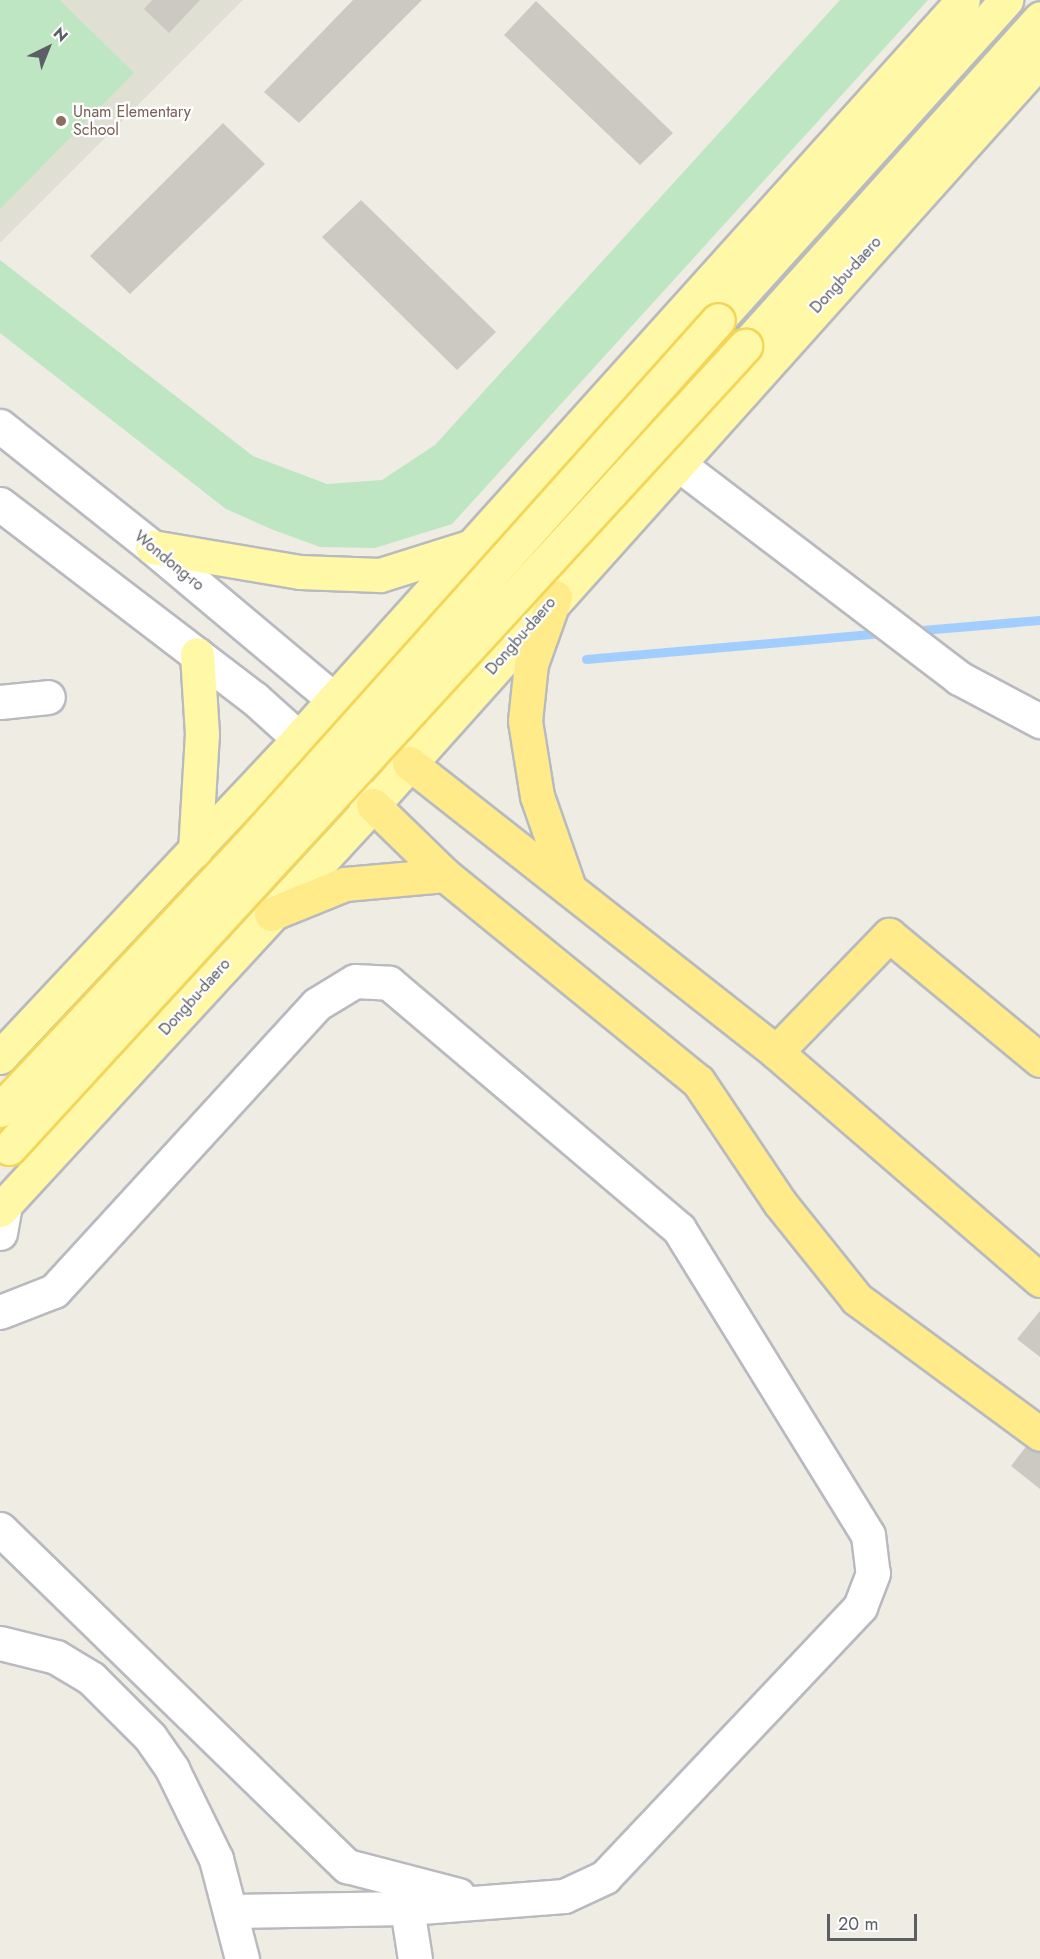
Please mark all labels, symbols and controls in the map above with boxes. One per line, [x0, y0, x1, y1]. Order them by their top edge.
north arrow [18, 18, 78, 78]
text: N [48, 22, 73, 47]
place label: Unam Elementary School [73, 102, 191, 140]
marker: Unam Elementary School [54, 114, 68, 128]
street label: Dongbu-daero [806, 233, 886, 317]
street label: Wondong-ro [130, 527, 208, 595]
street label: Dongbu-daero [482, 593, 560, 679]
street label: Dongbu-daero [155, 955, 235, 1039]
scale bar [830, 1902, 920, 1940]
text: 20 m [838, 1911, 878, 1937]

